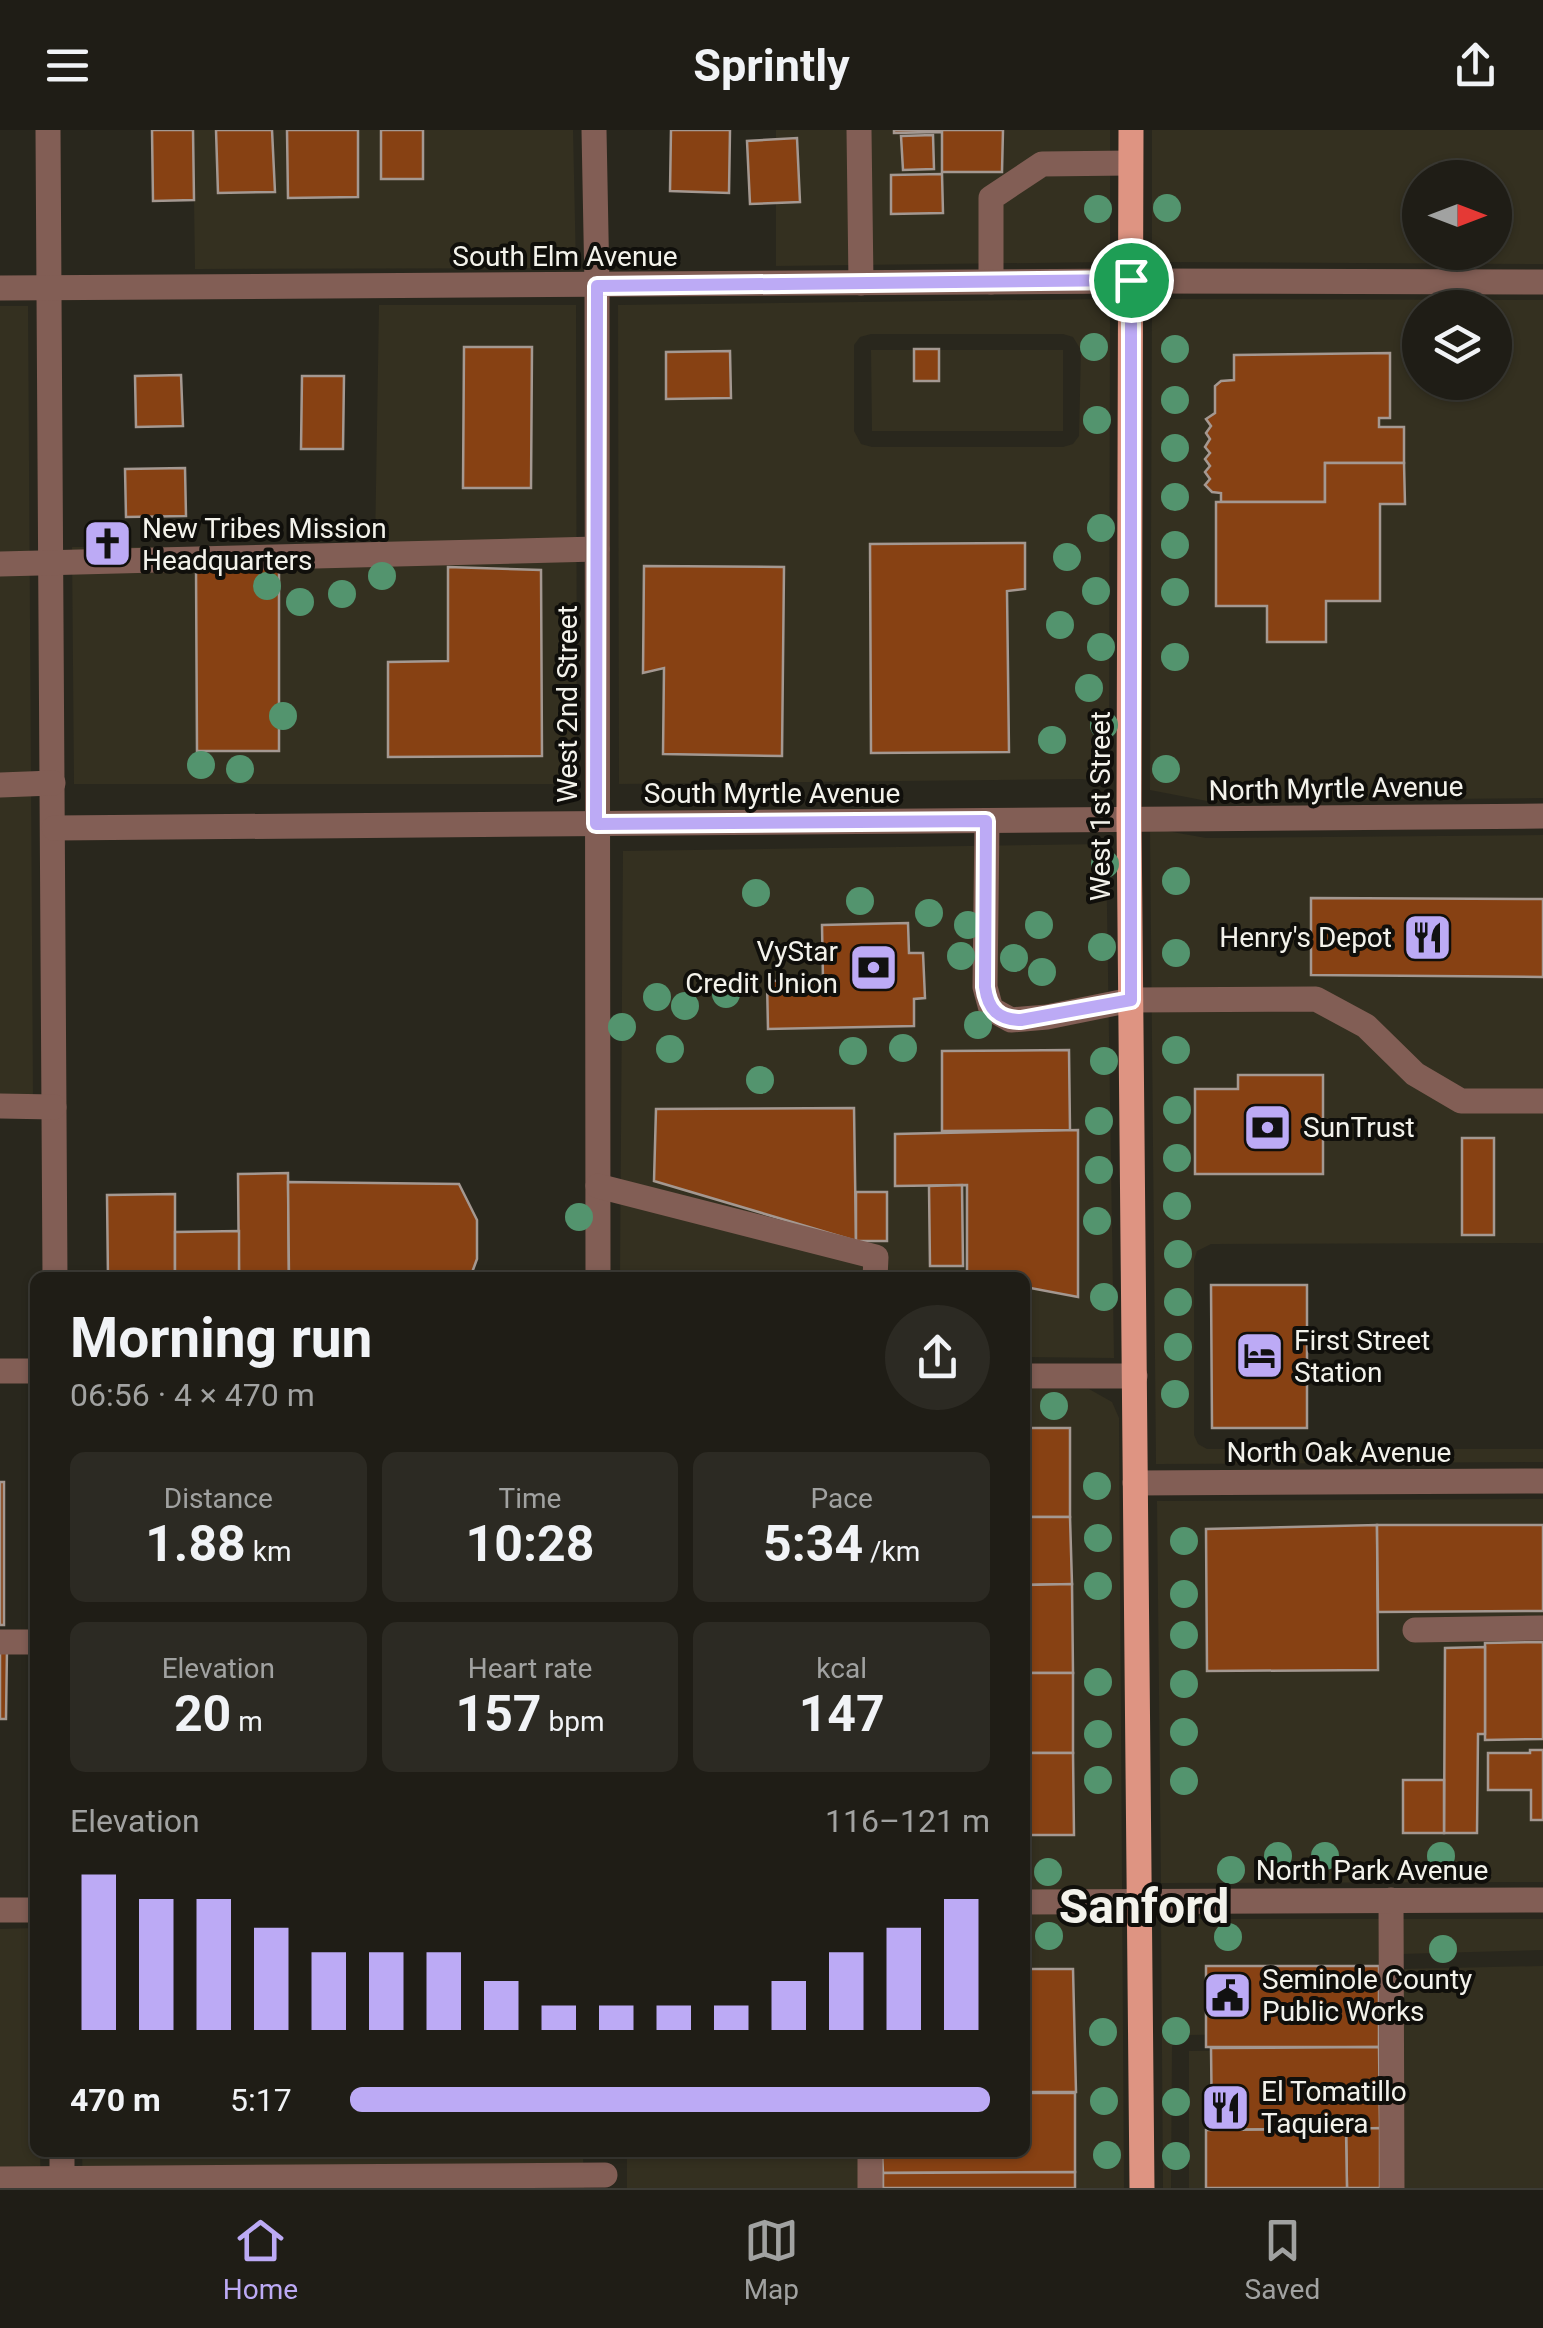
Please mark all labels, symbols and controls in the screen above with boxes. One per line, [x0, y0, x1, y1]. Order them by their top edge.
icon: menu [40, 38, 95, 93]
icon: share [1448, 38, 1503, 93]
text: Sprintly [693, 39, 850, 92]
north arrow [1402, 160, 1512, 270]
map controls [1402, 160, 1512, 400]
pin [1089, 238, 1174, 323]
street label: South Elm Avenue [452, 240, 678, 273]
icon: arrive [1104, 253, 1159, 308]
button: layers [1402, 290, 1512, 400]
place label: New Tribes Mission Headquarters [142, 512, 387, 577]
church icon: New Tribes Mission Headquarters [81, 518, 133, 570]
street label: West 2nd Street [551, 605, 584, 803]
street label: West 1st Street [1084, 711, 1117, 901]
street label: North Myrtle Avenue [1208, 770, 1464, 807]
street label: South Myrtle Avenue [644, 777, 900, 810]
restaurant icon: Henry's Depot [1401, 911, 1453, 963]
place label: Henry's Depot [1219, 921, 1392, 954]
place label: VyStar Credit Union [685, 935, 839, 1000]
bank icon: VyStar Credit Union [847, 941, 899, 993]
bank icon: SunTrust [1242, 1101, 1294, 1153]
place label: SunTrust [1303, 1111, 1415, 1144]
button: share [885, 1305, 990, 1410]
text: Morning run [70, 1306, 372, 1370]
place label: First Street Station [1294, 1324, 1430, 1389]
hotel icon: First Street Station [1233, 1330, 1285, 1382]
text: 06:56 · 4 × 470 m [70, 1376, 315, 1414]
street label: North Oak Avenue [1227, 1436, 1451, 1469]
text: Distance [164, 1482, 273, 1515]
text: Time [499, 1482, 561, 1515]
text: Pace [811, 1482, 873, 1515]
text: 1.88 [145, 1515, 246, 1573]
text: 10:28 [466, 1515, 594, 1573]
text: 5:34 [763, 1515, 863, 1573]
text: km [246, 1535, 291, 1568]
text: /km [863, 1535, 920, 1568]
text: Elevation [162, 1652, 275, 1685]
text: Heart rate [468, 1652, 592, 1685]
text: kcal [816, 1652, 867, 1685]
text: 20 [174, 1685, 231, 1743]
text: 157 [455, 1685, 542, 1743]
text: 147 [799, 1685, 885, 1743]
text: m [231, 1705, 263, 1738]
text: bpm [542, 1705, 605, 1738]
text: Elevation [70, 1802, 200, 1840]
text: 116–121 m [825, 1802, 990, 1840]
street label: North Park Avenue [1256, 1854, 1488, 1887]
district label: Sanford [1059, 1878, 1229, 1935]
place label: Seminole County Public Works [1262, 1963, 1472, 2028]
public building icon: Seminole County Public Works [1201, 1969, 1253, 2021]
place label: El Tomatillo Taquiera [1261, 2075, 1407, 2140]
text: 470 m [70, 2081, 161, 2119]
text: 5:17 [230, 2081, 292, 2119]
restaurant icon: El Tomatillo Taquiera [1200, 2081, 1252, 2133]
tab: Home [223, 2213, 298, 2306]
tab: Map [744, 2213, 799, 2306]
tab: Saved [1245, 2213, 1320, 2306]

